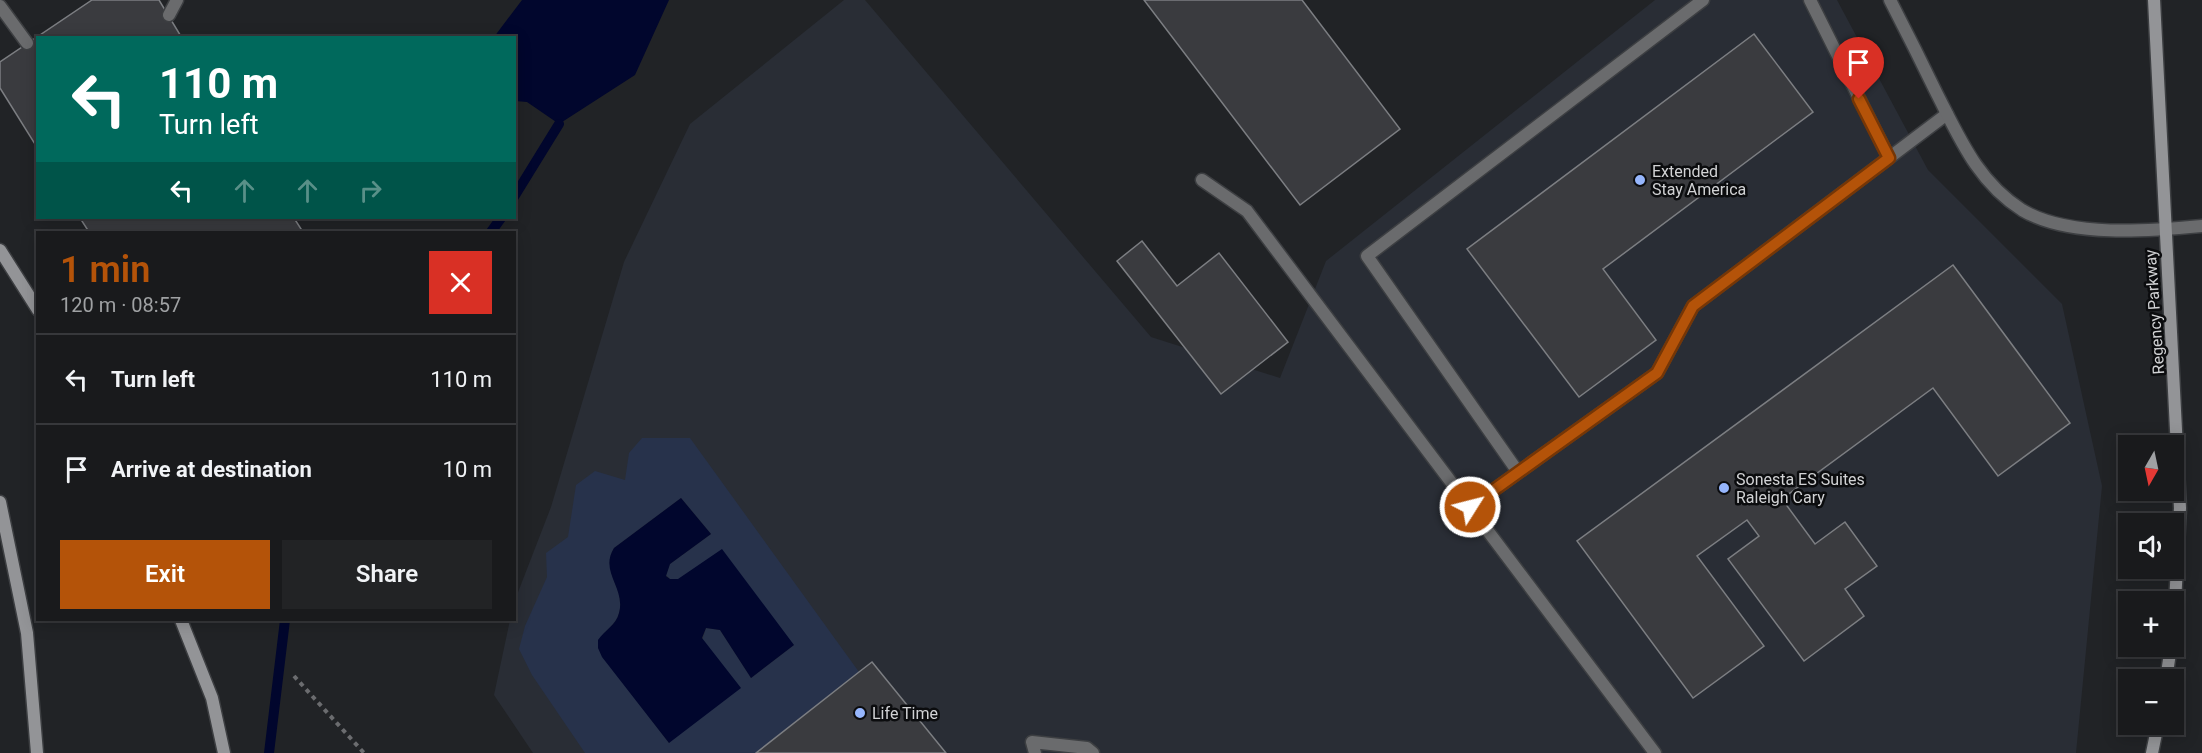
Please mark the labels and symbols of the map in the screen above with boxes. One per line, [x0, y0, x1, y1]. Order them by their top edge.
pin [1833, 37, 1884, 99]
place label: Extended Stay America [1652, 162, 1746, 199]
marker: Extended Stay America [1633, 173, 1647, 187]
street label: Regency Parkway [2141, 249, 2168, 375]
north arrow [2118, 435, 2184, 501]
place label: Sonesta ES Suites Raleigh Cary [1736, 470, 1865, 507]
position arrow [1438, 475, 1502, 539]
marker: Sonesta ES Suites Raleigh Cary [1717, 481, 1731, 495]
place label: Life Time [872, 704, 938, 723]
marker: Life Time [853, 706, 867, 720]

